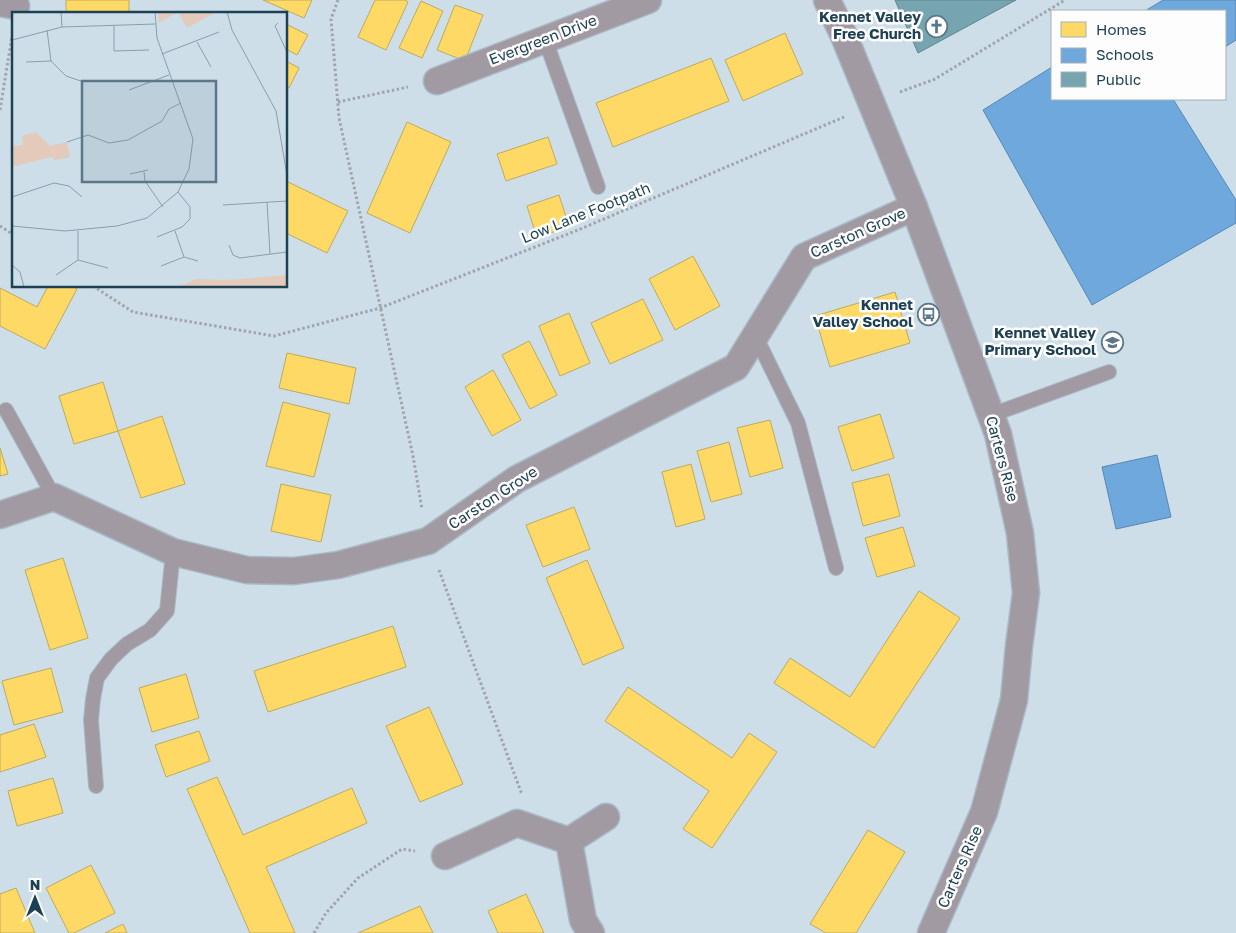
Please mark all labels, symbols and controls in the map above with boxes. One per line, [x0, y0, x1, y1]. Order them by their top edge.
place label: Kennet Valley Free Church [819, 7, 921, 42]
street label: Evergreen Drive [486, 10, 599, 68]
legend [1051, 10, 1226, 100]
inset map [12, 12, 288, 288]
church icon: Kennet Valley Free Church [925, 14, 949, 38]
text: Homes [1096, 20, 1146, 38]
text: Schools [1096, 45, 1154, 63]
text: Public [1096, 70, 1141, 88]
street label: Low Lane Footpath [518, 178, 653, 246]
street label: Carston Grove [807, 203, 908, 261]
place label: Kennet Valley School [813, 295, 913, 330]
bus stop icon: Kennet Valley School [917, 302, 941, 326]
place label: Kennet Valley Primary School [984, 323, 1096, 358]
school or university icon: Kennet Valley Primary School [1100, 330, 1124, 354]
street label: Carters Rise [983, 414, 1023, 504]
street label: Carston Grove [445, 462, 540, 533]
street label: Carters Rise [933, 822, 985, 910]
north arrow [10, 873, 60, 923]
text: N [30, 876, 40, 893]

